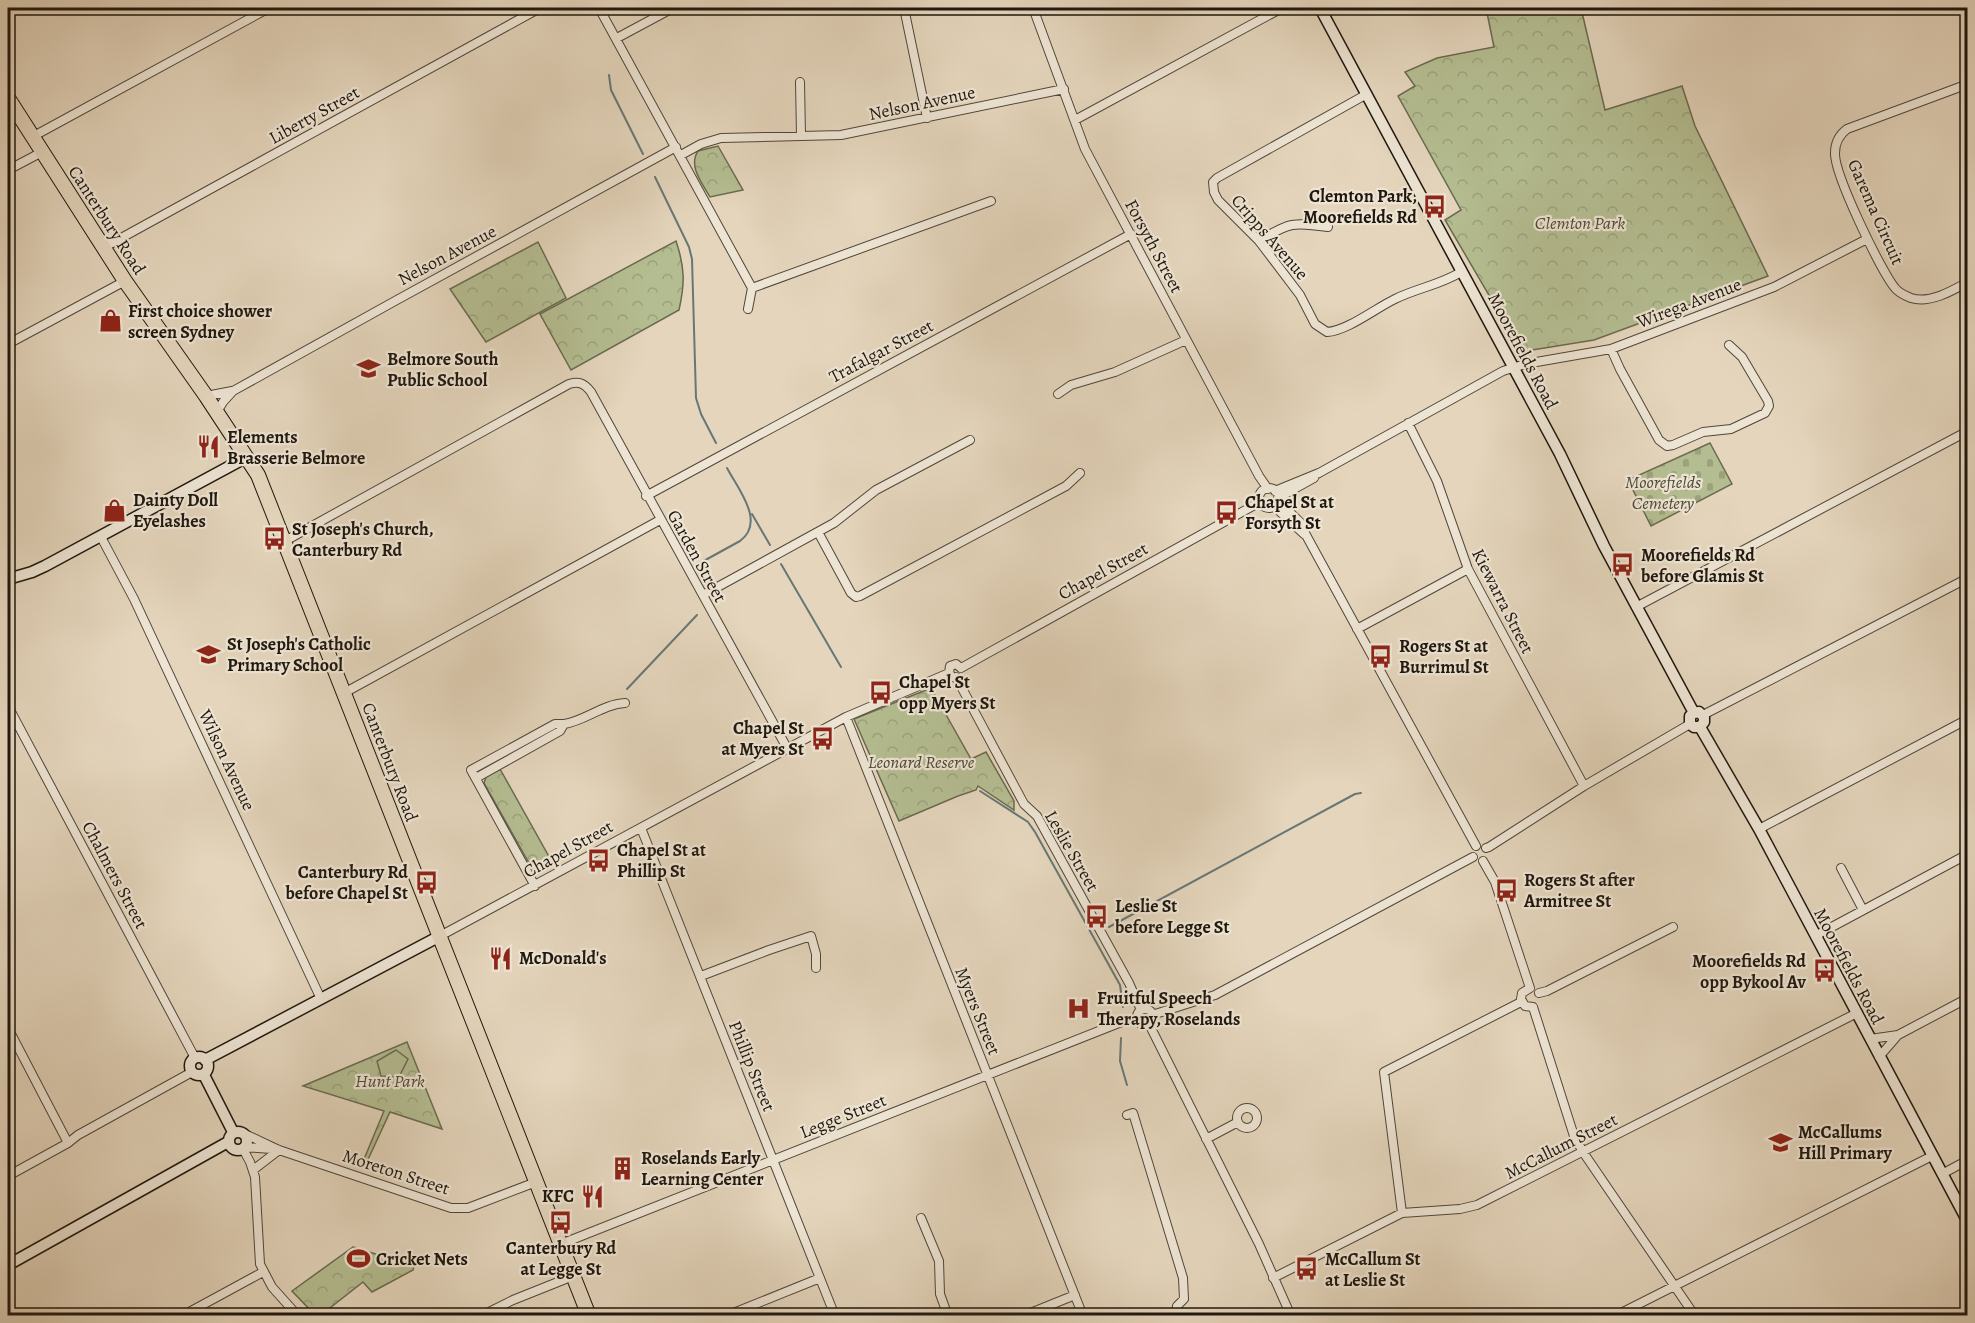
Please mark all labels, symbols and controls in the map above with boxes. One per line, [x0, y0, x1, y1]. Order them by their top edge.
street label: Liberty Street [264, 80, 364, 150]
street label: Nelson Avenue [867, 80, 977, 126]
street label: Garema Circuit [1842, 155, 1910, 269]
street label: Canterbury Road [63, 161, 151, 279]
place label: Clemton Park, Moorefields Rd [1303, 184, 1417, 229]
street label: Cripps Avenue [1226, 189, 1314, 285]
bus stop icon: Clemton Park, Moorefields Rd [1422, 193, 1448, 219]
street label: Forsyth Street [1119, 195, 1189, 297]
park label: Clemton Park [1535, 211, 1625, 235]
street label: Nelson Avenue [394, 219, 500, 291]
street label: Wirega Avenue [1632, 272, 1745, 334]
street label: Moorefields Road [1482, 289, 1564, 414]
place label: First choice shower screen Sydney [128, 299, 273, 344]
shop icon: First choice shower screen Sydney [97, 308, 123, 334]
street label: Trafalgar Street [825, 313, 937, 389]
place label: Belmore South Public School [387, 347, 499, 392]
school or university icon: Belmore South Public School [356, 356, 382, 382]
place label: Elements Brasserie Belmore [227, 425, 365, 470]
restaurant icon: Elements Brasserie Belmore [196, 434, 222, 460]
park label: Moorefields Cemetery [1625, 470, 1701, 515]
place label: Dainty Doll Eyelashes [133, 488, 218, 533]
place label: Chapel St at Forsyth St [1245, 490, 1334, 535]
shop icon: Dainty Doll Eyelashes [102, 497, 128, 523]
bus stop icon: Chapel St at Forsyth St [1214, 499, 1240, 525]
street label: Garden Street [662, 505, 732, 607]
place label: St Joseph's Church, Canterbury Rd [292, 517, 434, 562]
bus stop icon: St Joseph's Church, Canterbury Rd [261, 526, 287, 552]
street label: Chapel Street [1054, 536, 1152, 606]
place label: Moorefields Rd before Glamis St [1640, 543, 1764, 588]
street label: Kiewarra Street [1466, 544, 1540, 658]
bus stop icon: Moorefields Rd before Glamis St [1610, 552, 1636, 578]
place label: St Joseph's Catholic Primary School [227, 632, 371, 677]
place label: Rogers St at Burrimul St [1399, 634, 1489, 679]
school or university icon: St Joseph's Catholic Primary School [196, 641, 222, 667]
bus stop icon: Rogers St at Burrimul St [1368, 643, 1394, 669]
place label: Chapel St opp Myers St [899, 670, 996, 715]
bus stop icon: Chapel St opp Myers St [868, 679, 894, 705]
street label: Canterbury Road [356, 699, 424, 825]
street label: Wilson Avenue [193, 705, 261, 814]
place label: Chapel St at Myers St [721, 716, 804, 761]
bus stop icon: Chapel St at Myers St [809, 725, 835, 751]
park label: Leonard Reserve [868, 750, 975, 774]
street label: Leslie Street [1039, 806, 1105, 896]
street label: Chapel Street [519, 814, 617, 884]
street label: Chalmers Street [77, 817, 153, 933]
place label: Chapel St at Phillip St [617, 838, 706, 883]
bus stop icon: Chapel St at Phillip St [586, 847, 612, 873]
place label: Canterbury Rd before Chapel St [284, 860, 408, 905]
place label: Rogers St after Armitree St [1523, 868, 1635, 913]
bus stop icon: Canterbury Rd before Chapel St [413, 869, 439, 895]
bus stop icon: Rogers St after Armitree St [1493, 877, 1519, 903]
place label: Leslie St before Legge St [1114, 894, 1230, 939]
bus stop icon: Leslie St before Legge St [1084, 903, 1110, 929]
street label: Moorefields Road [1808, 904, 1890, 1029]
restaurant icon: McDonald's [488, 945, 514, 971]
place label: McDonald's [519, 946, 607, 970]
place label: Moorefields Rd opp Bykool Av [1692, 949, 1807, 994]
bus stop icon: Moorefields Rd opp Bykool Av [1811, 958, 1837, 984]
street label: Myers Street [950, 964, 1006, 1058]
place label: Fruitful Speech Therapy, Roselands [1097, 986, 1240, 1031]
hospital icon: Fruitful Speech Therapy, Roselands [1066, 995, 1092, 1021]
street label: Phillip Street [723, 1017, 781, 1115]
park label: Hunt Park [355, 1069, 425, 1093]
street label: Legge Street [796, 1088, 890, 1144]
street label: McCallum Street [1501, 1107, 1622, 1185]
place label: McCallums Hill Primary [1798, 1120, 1893, 1165]
school or university icon: McCallums Hill Primary [1767, 1129, 1793, 1155]
street label: Moreton Street [339, 1143, 453, 1201]
place label: Roselands Early Learning Center [641, 1146, 764, 1191]
building icon: Roselands Early Learning Center [610, 1155, 636, 1181]
restaurant icon: KFC [579, 1183, 605, 1209]
place label: KFC [542, 1184, 574, 1208]
bus stop icon: Canterbury Rd at Legge St [548, 1209, 574, 1235]
place label: Canterbury Rd at Legge St [506, 1236, 616, 1281]
sports icon: Cricket Nets [345, 1246, 371, 1272]
place label: Cricket Nets [376, 1247, 468, 1271]
place label: McCallum St at Leslie St [1325, 1247, 1421, 1292]
bus stop icon: McCallum St at Leslie St [1294, 1256, 1320, 1282]

